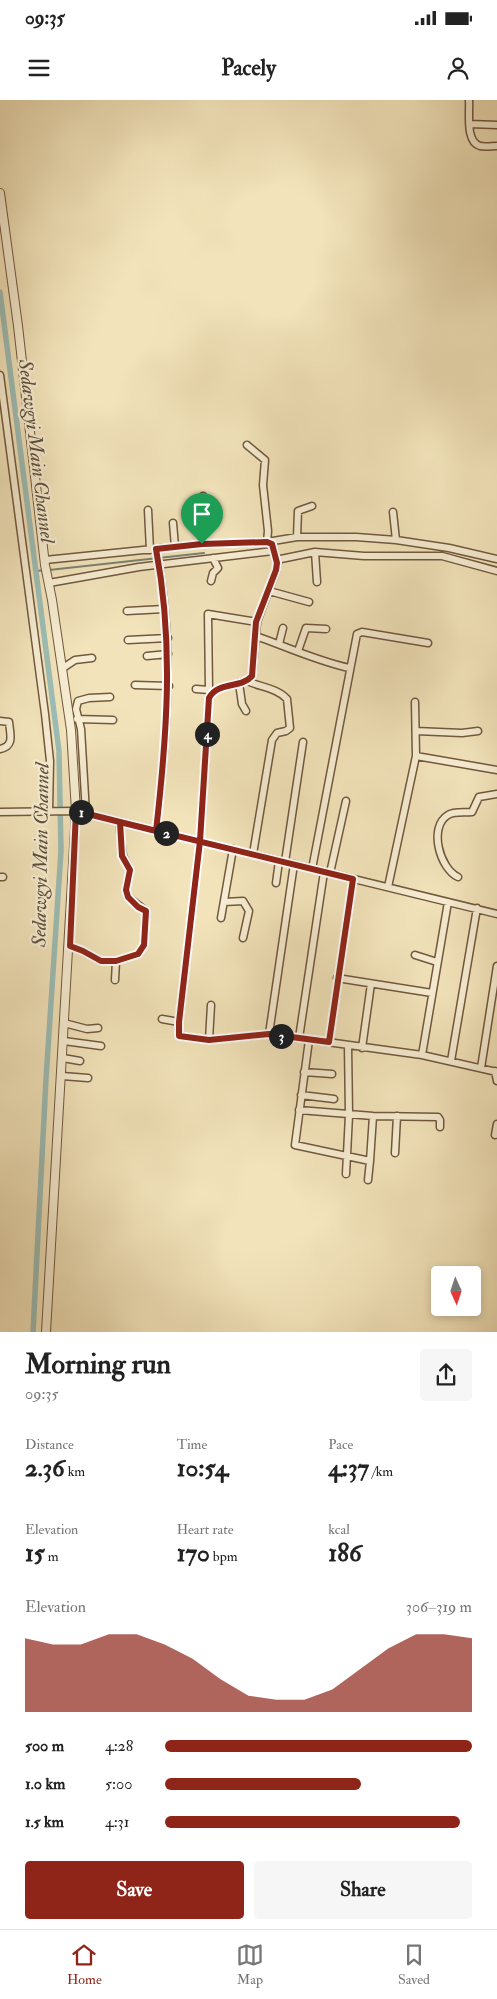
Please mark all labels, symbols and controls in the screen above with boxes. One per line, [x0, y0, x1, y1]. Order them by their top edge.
text: 09:35 [25, 6, 65, 30]
icon: menu [25, 54, 53, 82]
text: Pacely [221, 54, 276, 82]
icon: person [444, 54, 472, 82]
water label: Sedawgyi Main Channel [13, 357, 60, 546]
pin [181, 493, 223, 544]
icon: arrive [188, 500, 216, 528]
pin: 4 [194, 722, 220, 746]
text: 4 [204, 726, 211, 743]
water label: Sedawgyi Main Channel [26, 760, 55, 948]
pin: 1 [68, 800, 94, 824]
text: 1 [79, 804, 84, 821]
pin: 2 [154, 820, 178, 846]
text: 2 [163, 825, 170, 842]
pin: 3 [268, 1024, 294, 1048]
text: 3 [279, 1028, 284, 1045]
north arrow [431, 1266, 481, 1316]
map controls [431, 1266, 481, 1316]
text: Morning run [25, 1347, 171, 1382]
button: share [420, 1349, 472, 1401]
text: 09:35 [25, 1384, 59, 1404]
text: Distance [25, 1436, 74, 1453]
text: Time [177, 1436, 207, 1453]
text: Pace [328, 1436, 353, 1453]
text: 2.36 [25, 1453, 65, 1484]
text: 10:54 [177, 1453, 228, 1484]
text: 4:37 [328, 1453, 369, 1484]
text: km [65, 1463, 85, 1480]
text: /km [369, 1463, 393, 1480]
text: Elevation [25, 1521, 78, 1538]
text: Heart rate [177, 1521, 234, 1538]
text: kcal [328, 1521, 350, 1538]
text: 15 [25, 1538, 45, 1569]
text: 170 [177, 1538, 210, 1569]
text: 186 [328, 1538, 362, 1569]
text: m [45, 1548, 59, 1565]
text: bpm [210, 1548, 238, 1565]
text: Elevation [25, 1597, 86, 1617]
text: 306–319 m [406, 1597, 472, 1617]
text: 500 m [25, 1736, 64, 1756]
text: 4:28 [105, 1736, 133, 1756]
text: 1.0 km [25, 1774, 65, 1794]
text: 5:00 [105, 1774, 132, 1794]
text: 1.5 km [25, 1812, 64, 1832]
text: 4:31 [105, 1812, 129, 1832]
button: Save [25, 1861, 244, 1919]
button: Share [254, 1861, 472, 1919]
tab: Home [67, 1941, 102, 1988]
tab: Map [236, 1941, 264, 1988]
tab: Saved [398, 1941, 430, 1988]

